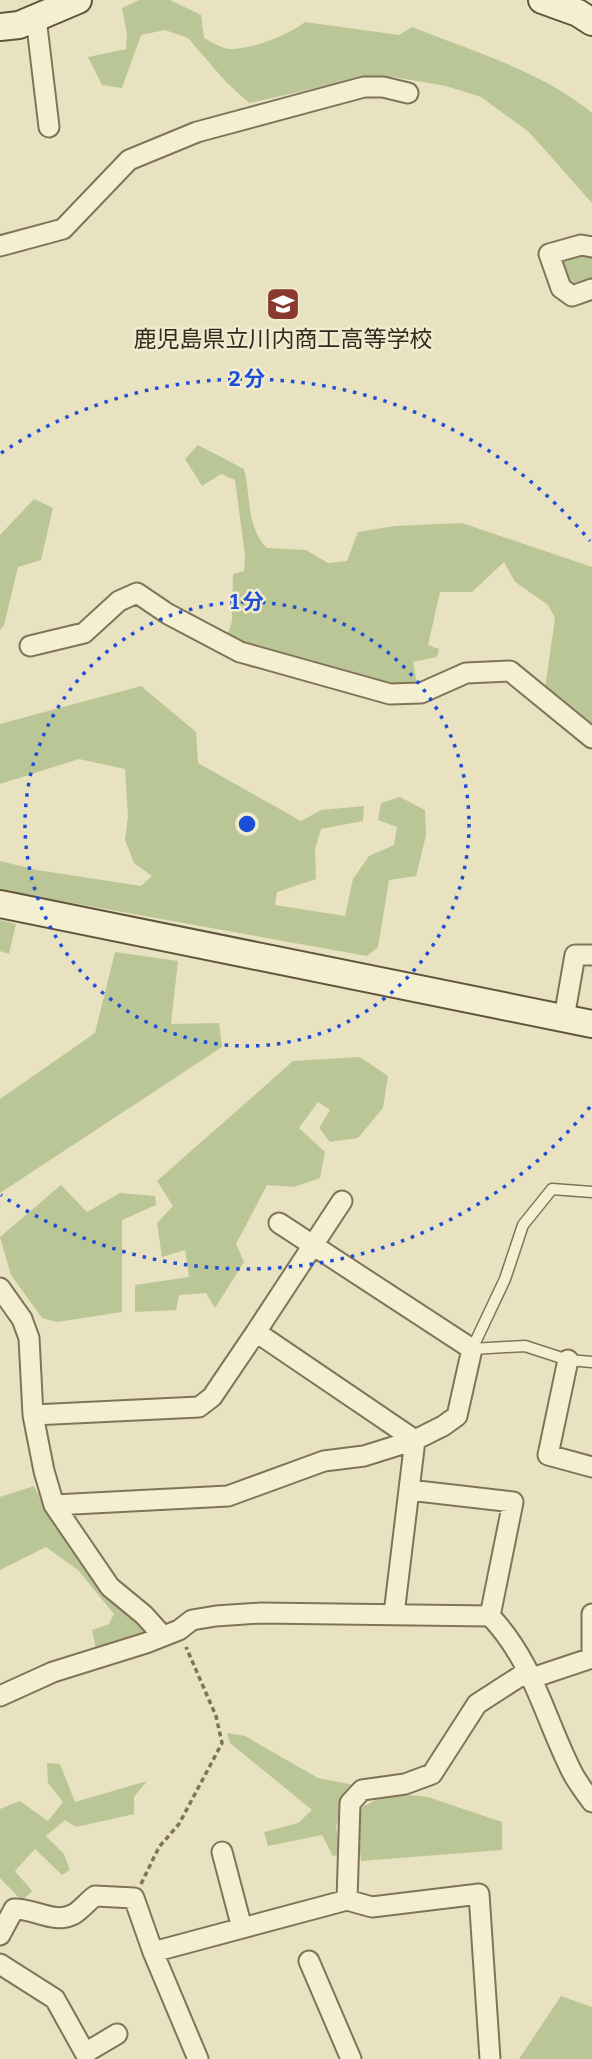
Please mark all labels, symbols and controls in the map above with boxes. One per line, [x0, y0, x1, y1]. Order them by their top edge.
school or university icon: 鹿児島県立川内商工高等学校 [264, 285, 302, 323]
place label: 鹿児島県立川内商工高等学校 [134, 325, 433, 353]
text: 2 分 [229, 366, 265, 392]
text: 1 分 [230, 589, 264, 615]
centre of rings [235, 812, 259, 836]

